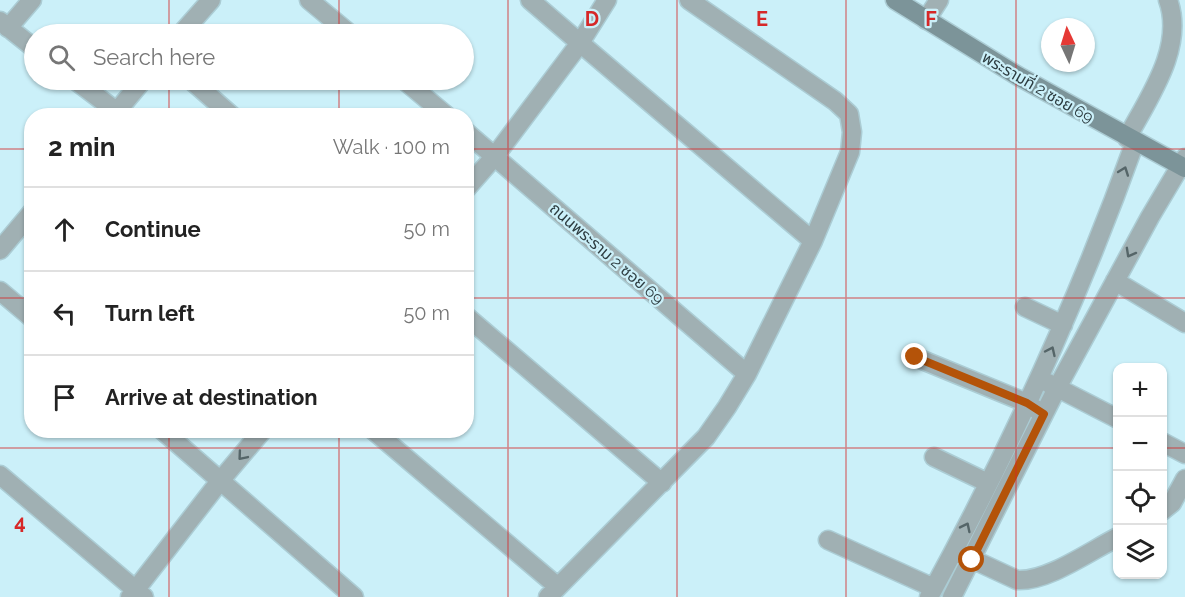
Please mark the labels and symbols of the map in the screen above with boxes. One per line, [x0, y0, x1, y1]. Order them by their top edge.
text: D [585, 7, 599, 31]
text: E [756, 7, 768, 31]
text: F [925, 7, 937, 31]
north arrow [1041, 18, 1095, 72]
street label: พระรามที่ 2 ซอย 69 [979, 46, 1098, 127]
one-way arrow [1117, 166, 1130, 177]
street label: ถนนพระราม 2 ซอย 69 [546, 199, 668, 308]
one-way arrow [1126, 247, 1137, 257]
route end [901, 343, 927, 369]
one-way arrow [1044, 347, 1056, 358]
one-way arrow [238, 449, 249, 460]
text: 4 [14, 510, 26, 534]
one-way arrow [959, 522, 970, 533]
route start [958, 546, 984, 572]

